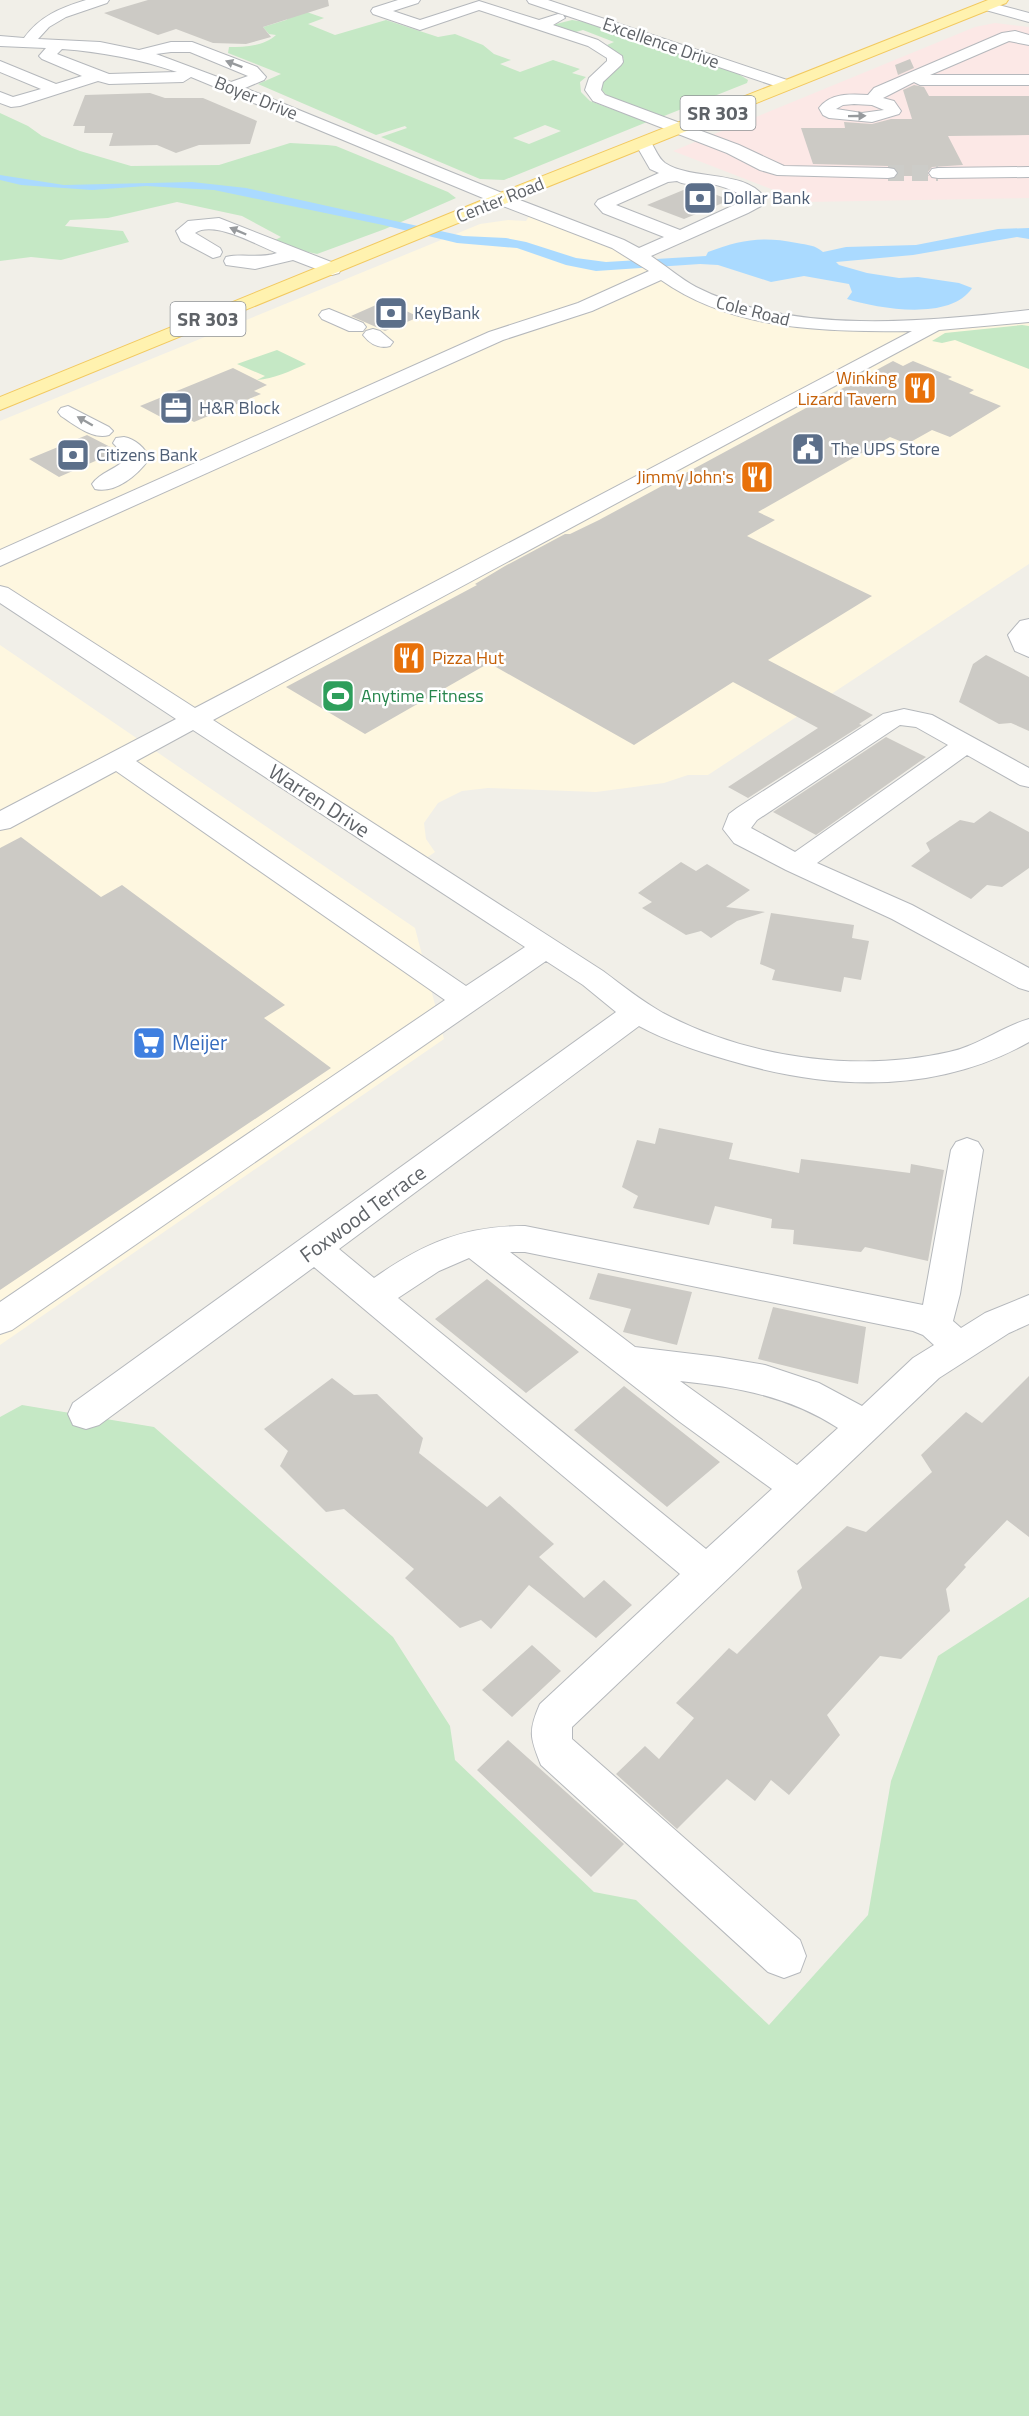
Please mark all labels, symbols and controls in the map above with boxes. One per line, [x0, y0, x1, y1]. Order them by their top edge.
street label: Excellence Drive [599, 10, 723, 75]
one-way arrow [225, 58, 243, 68]
street label: Boyer Drive [211, 69, 302, 126]
road number: SR 303 [680, 96, 756, 130]
one-way arrow [847, 112, 866, 121]
street label: Center Road [452, 170, 548, 229]
bank icon: Dollar Bank [682, 180, 718, 216]
place label: Dollar Bank [723, 184, 810, 211]
one-way arrow [230, 227, 247, 236]
street label: Cole Road [713, 288, 793, 333]
bank icon: KeyBank [373, 295, 409, 331]
place label: KeyBank [414, 299, 480, 326]
road number: SR 303 [170, 302, 246, 336]
place label: Winking Lizard Tavern [797, 364, 897, 412]
restaurant icon: Winking Lizard Tavern [902, 370, 938, 406]
office icon: H&R Block [158, 390, 194, 426]
place label: H&R Block [199, 394, 280, 421]
one-way arrow [77, 416, 93, 427]
public building icon: The UPS Store [790, 431, 826, 467]
place label: The UPS Store [831, 435, 940, 462]
bank icon: Citizens Bank [55, 437, 91, 473]
place label: Citizens Bank [96, 441, 198, 468]
restaurant icon: Jimmy John's [739, 459, 775, 495]
place label: Jimmy John's [636, 463, 734, 490]
restaurant icon: Pizza Hut [391, 640, 427, 676]
place label: Pizza Hut [432, 644, 505, 671]
sports icon: Anytime Fitness [320, 678, 356, 714]
place label: Anytime Fitness [361, 682, 484, 709]
street label: Warren Drive [262, 755, 377, 845]
supermarket icon: Meijer [131, 1025, 167, 1061]
place label: Meijer [172, 1026, 227, 1058]
street label: Foxwood Terrace [293, 1156, 432, 1270]

